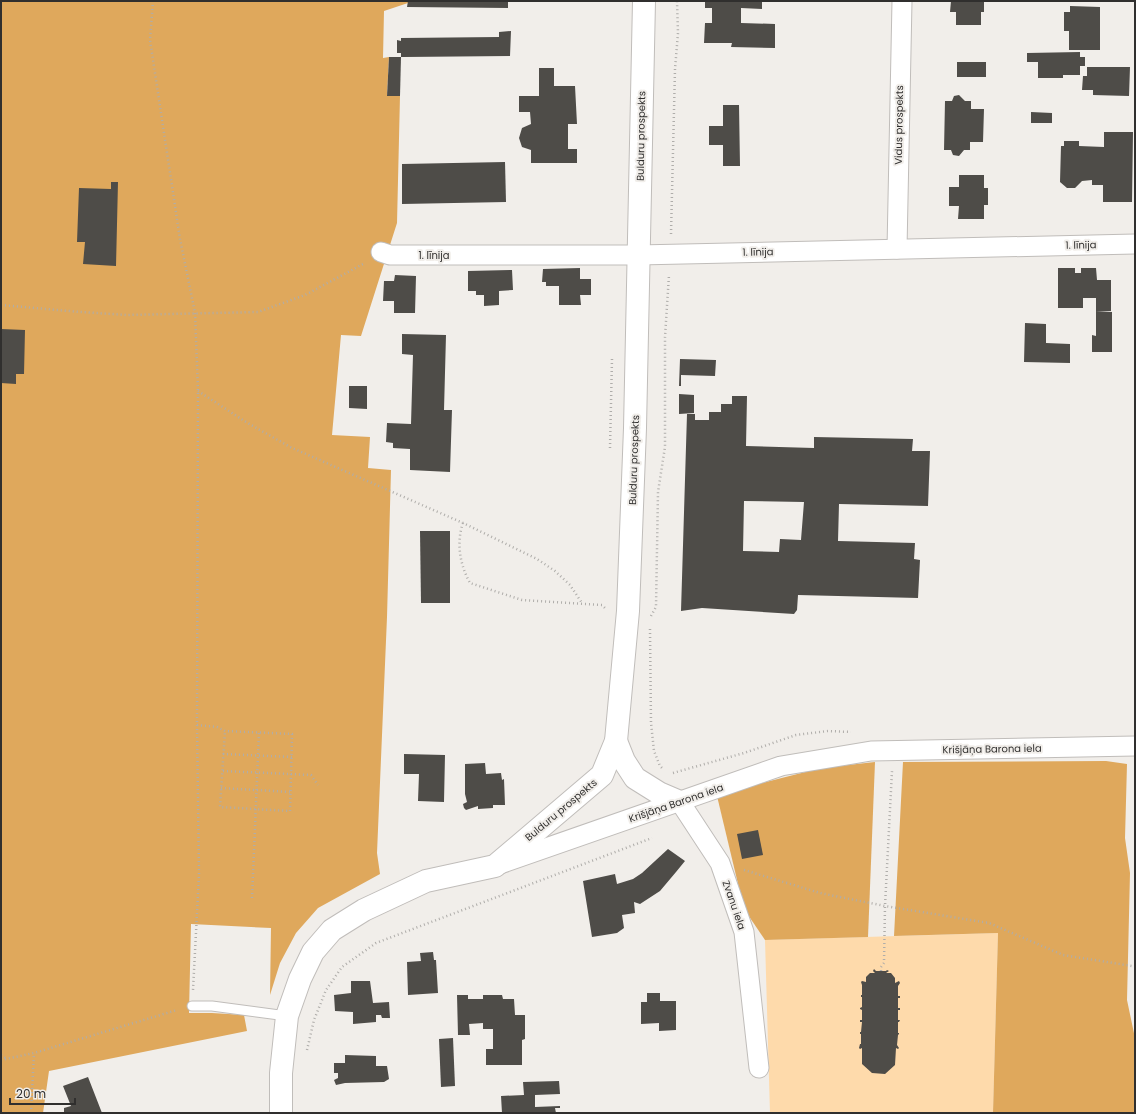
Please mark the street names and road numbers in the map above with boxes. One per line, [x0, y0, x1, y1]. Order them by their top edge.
street label: Vidus prospekts [891, 85, 907, 165]
street label: Bulduru prospekts [633, 91, 649, 181]
street label: 1. līnija [1065, 237, 1097, 253]
street label: 1. līnija [742, 244, 774, 260]
street label: 1. līnija [419, 248, 450, 263]
street label: Bulduru prospekts [625, 415, 643, 505]
street label: Krišjāņa Barona iela [942, 741, 1042, 757]
street label: Bulduru prospekts [522, 775, 600, 845]
street label: Krišjāņa Barona iela [627, 780, 725, 826]
street label: Zvanu iela [719, 878, 749, 932]

